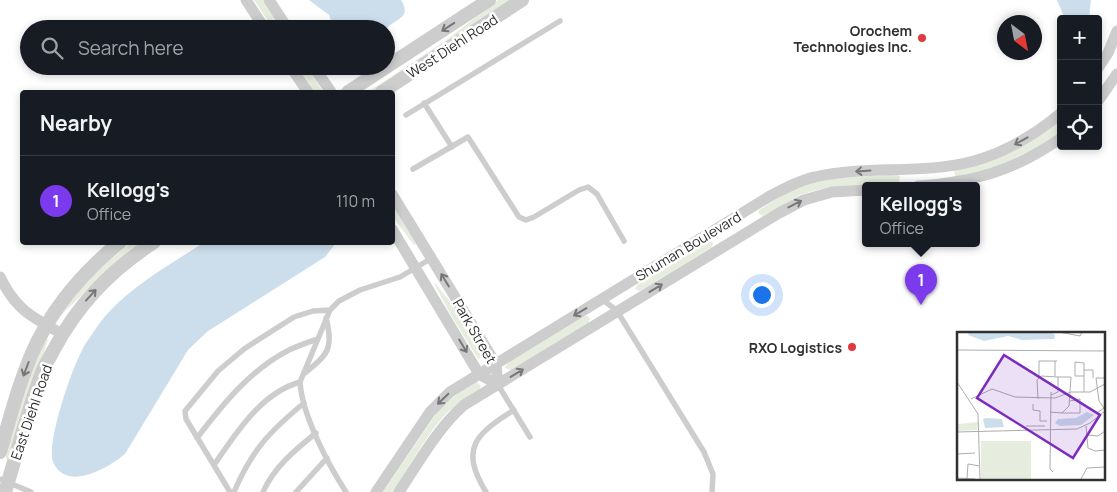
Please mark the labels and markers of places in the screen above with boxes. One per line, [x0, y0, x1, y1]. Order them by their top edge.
place label: Orochem Technologies Inc. [794, 21, 912, 56]
marker: Orochem Technologies Inc. [916, 32, 928, 44]
pin: 1 [905, 264, 937, 305]
place label: RXO Logistics [749, 338, 842, 357]
marker: RXO Logistics [846, 341, 858, 353]

